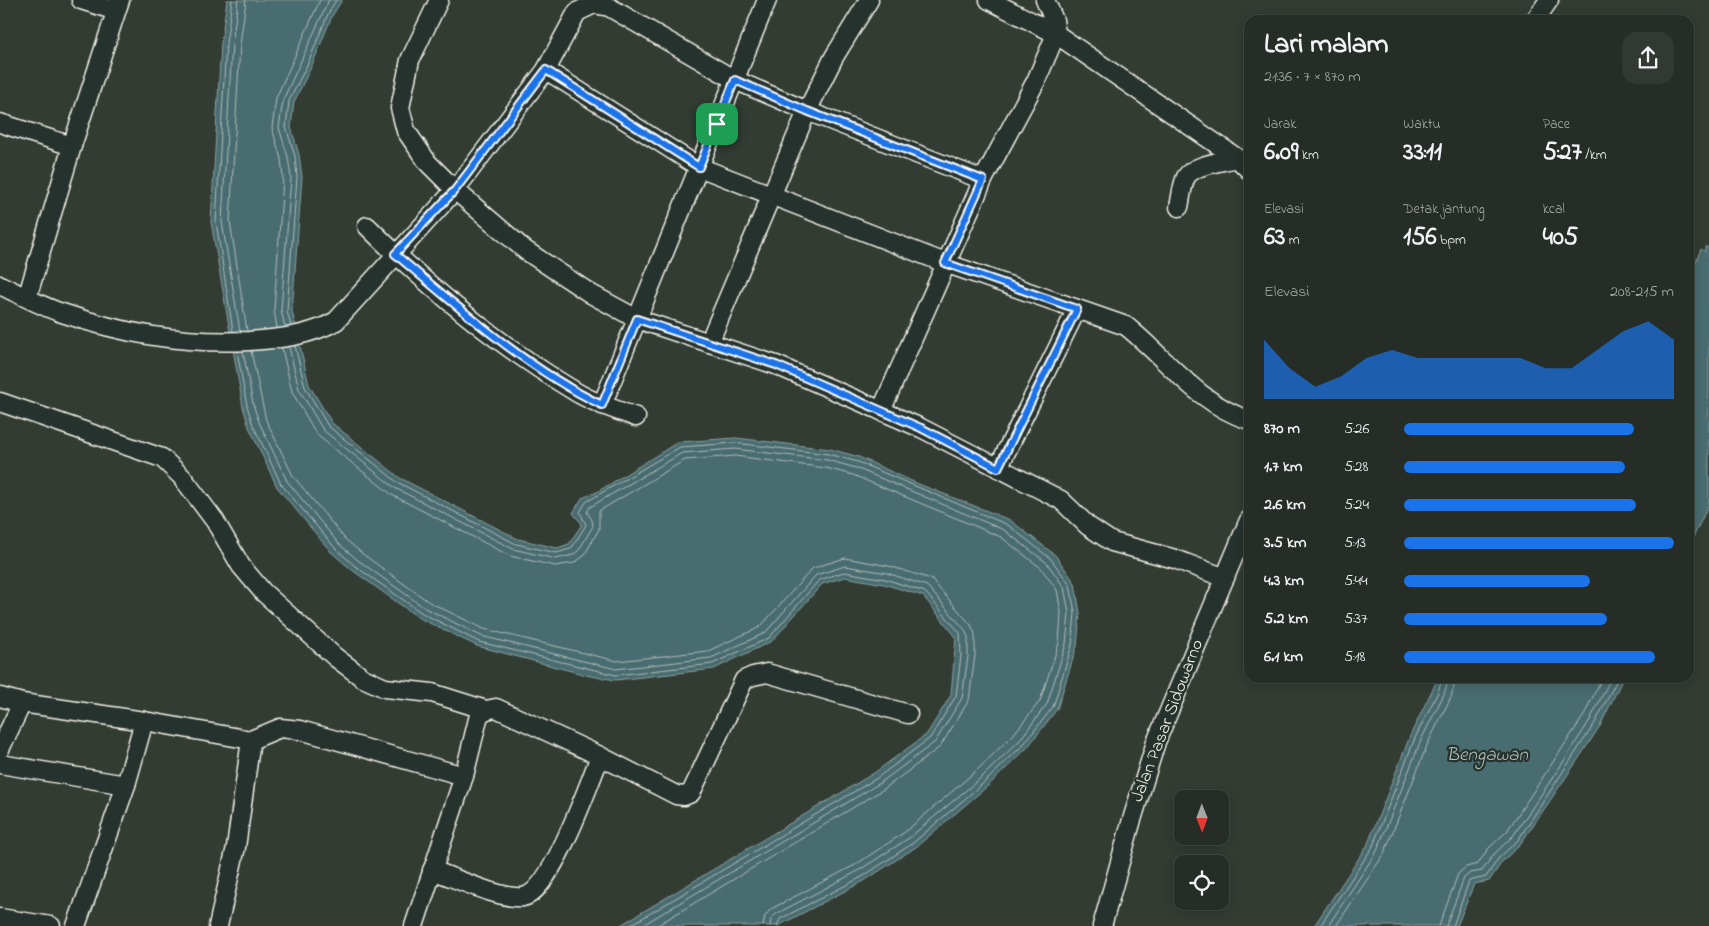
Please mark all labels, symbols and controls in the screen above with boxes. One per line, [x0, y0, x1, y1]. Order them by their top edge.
text: Lari malam [1264, 25, 1389, 66]
button: share [1622, 32, 1674, 84]
text: 21:36 · 7 × 870 m [1264, 65, 1361, 89]
pin [696, 103, 738, 145]
icon: arrive [703, 110, 731, 138]
text: Jarak [1264, 114, 1296, 135]
text: Waktu [1403, 114, 1441, 135]
text: Pace [1543, 114, 1570, 135]
text: 6.09 [1264, 135, 1298, 171]
text: 33:11 [1403, 135, 1442, 171]
text: 5:27 [1543, 135, 1582, 171]
text: km [1298, 145, 1319, 166]
text: /km [1582, 145, 1607, 166]
text: Elevasi [1264, 199, 1304, 220]
text: Detak jantung [1403, 199, 1485, 220]
text: kcal [1543, 199, 1565, 220]
text: 63 [1264, 220, 1285, 256]
text: 156 [1403, 220, 1437, 256]
text: 405 [1543, 220, 1578, 256]
text: m [1285, 230, 1300, 251]
text: bpm [1437, 230, 1466, 251]
text: Elevasi [1264, 280, 1309, 304]
text: 208–215 m [1610, 280, 1674, 304]
text: 870 m [1264, 417, 1300, 441]
text: 5:26 [1344, 417, 1370, 441]
text: 1.7 km [1264, 455, 1302, 479]
text: 5:28 [1344, 455, 1368, 479]
text: 2.6 km [1264, 493, 1306, 517]
text: 5:24 [1344, 493, 1369, 517]
text: 3.5 km [1264, 531, 1306, 555]
text: 5:13 [1344, 531, 1366, 555]
text: 4.3 km [1264, 569, 1304, 593]
text: 5:44 [1344, 569, 1368, 593]
text: 5.2 km [1264, 607, 1308, 631]
text: 5:37 [1344, 607, 1368, 631]
street label: Jalan Pasar Sidowarno [1125, 636, 1211, 806]
text: 6.1 km [1264, 645, 1303, 669]
text: 5:18 [1344, 645, 1366, 669]
water label: Bengawan [1446, 742, 1528, 770]
north arrow [1174, 790, 1229, 845]
map controls [1174, 790, 1229, 910]
button: locate [1174, 855, 1229, 910]

